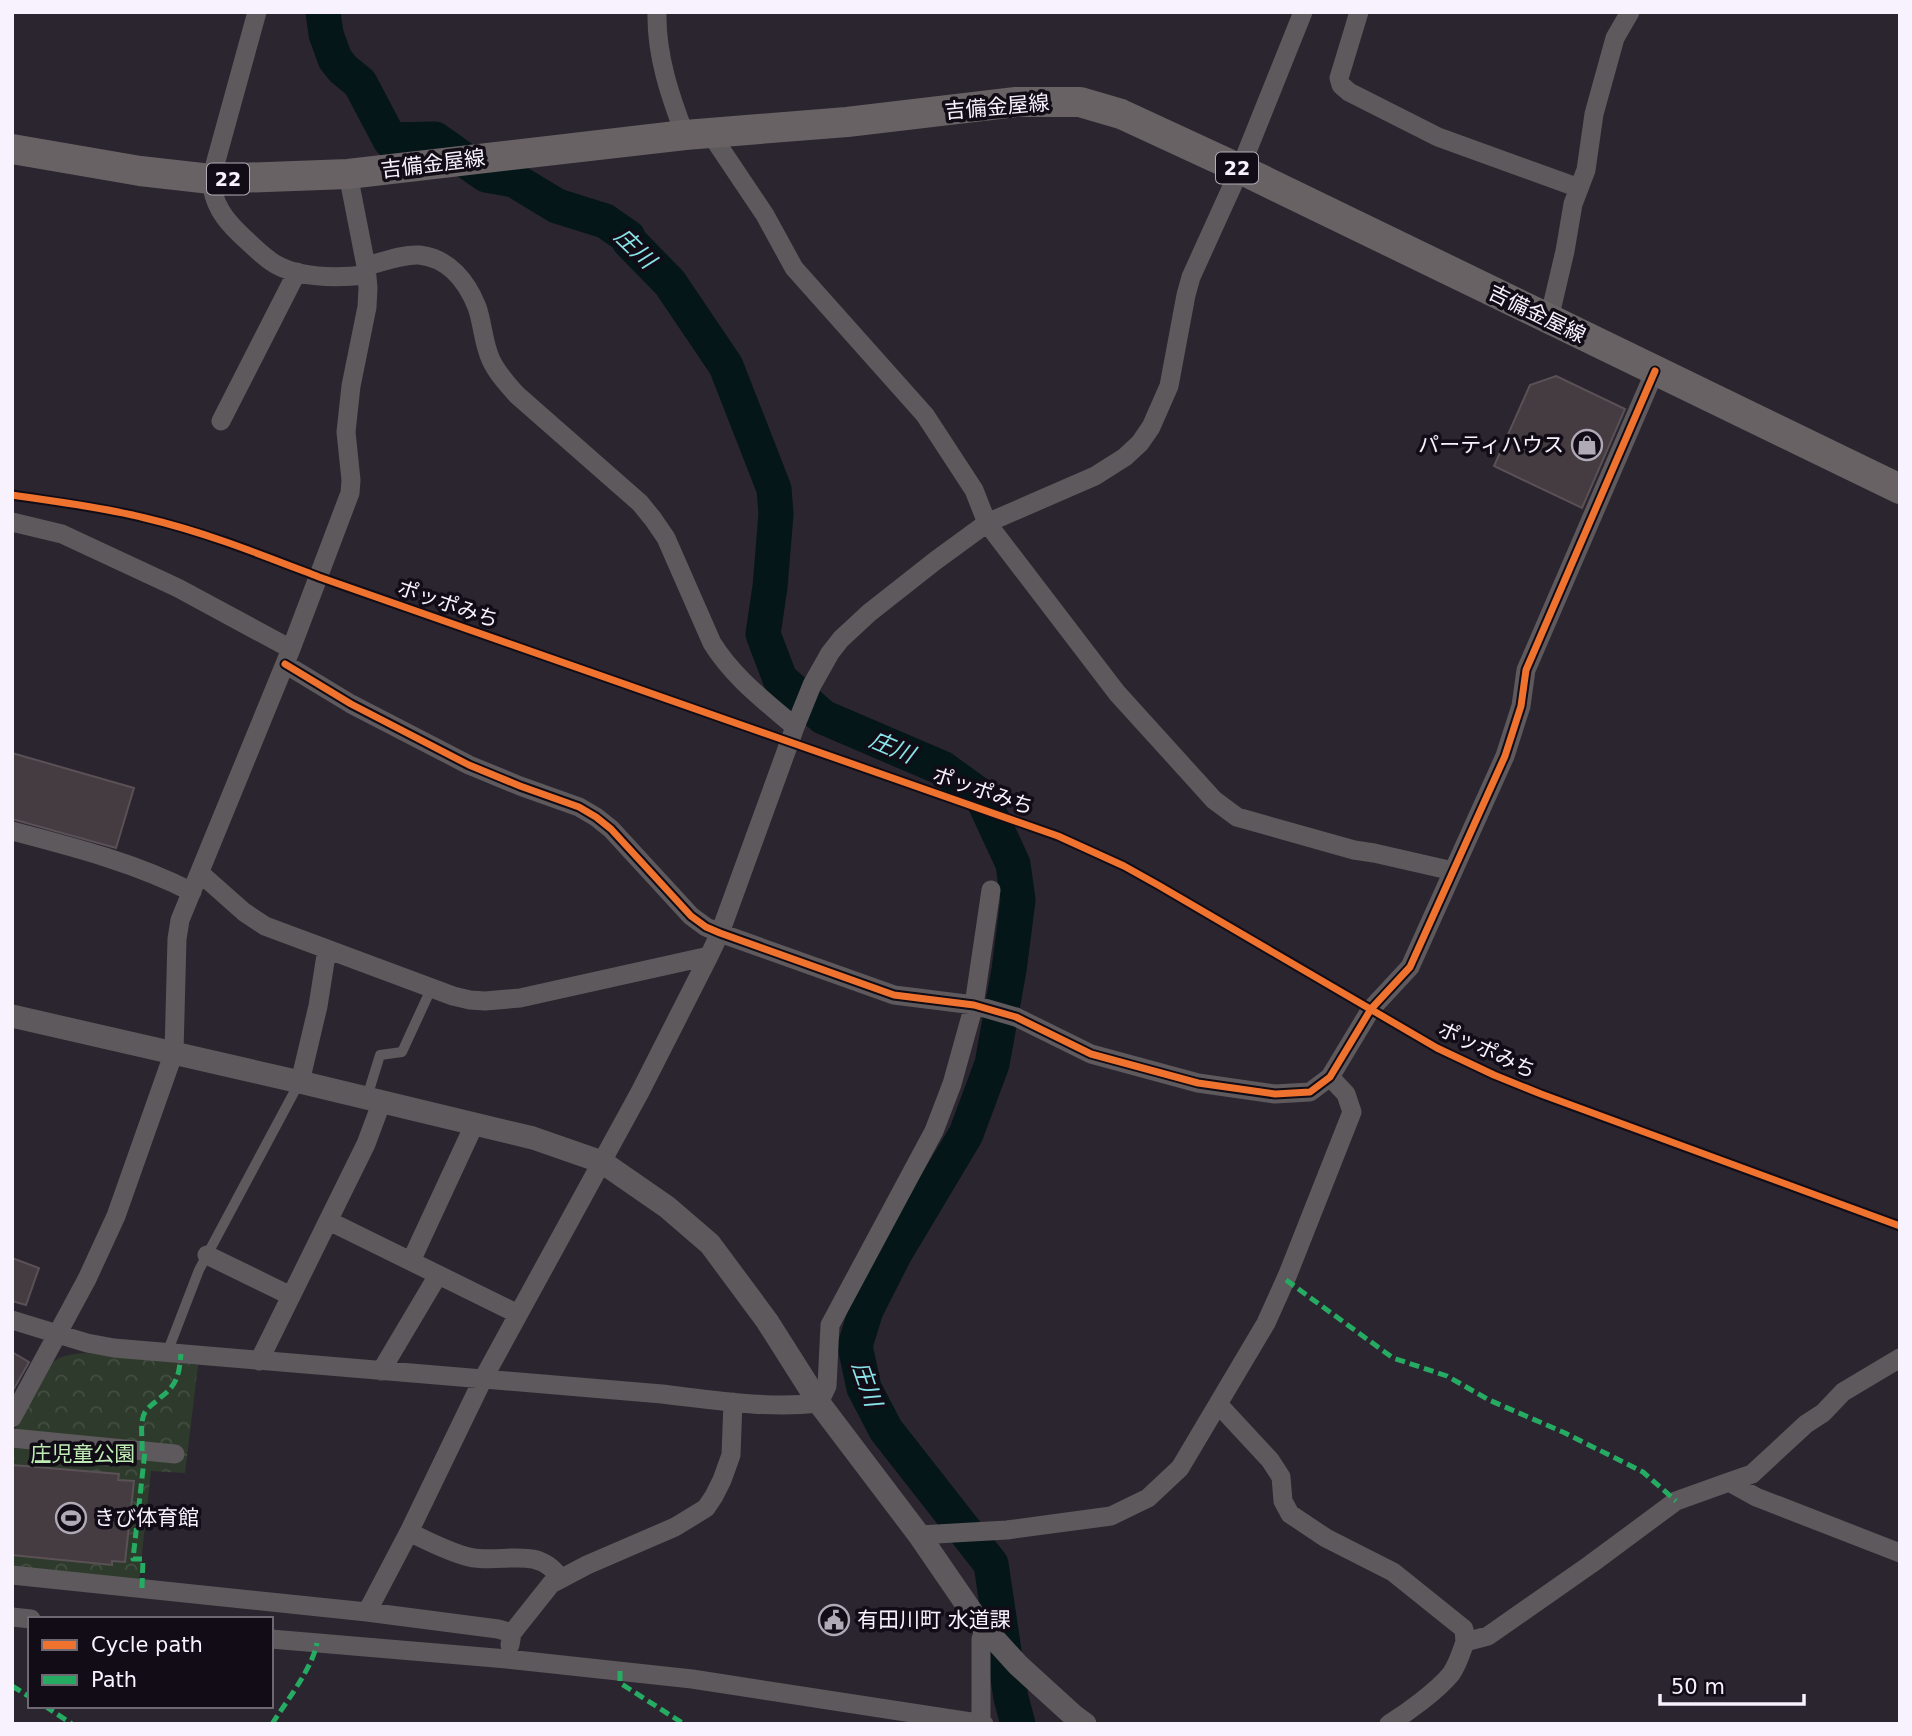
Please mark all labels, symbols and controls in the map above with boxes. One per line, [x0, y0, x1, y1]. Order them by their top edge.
street label: 吉備金屋線 [944, 90, 1050, 124]
street label: 吉備金屋線 [379, 146, 487, 182]
road number: 22 [1216, 152, 1258, 184]
road number: 22 [207, 164, 249, 195]
water label: 庄川 [609, 223, 663, 275]
street label: 吉備金屋線 [1485, 280, 1589, 348]
shop icon: パーティハウス [1570, 428, 1604, 462]
place label: パーティハウス [1418, 433, 1564, 457]
street label: ポッポみち [394, 576, 502, 632]
water label: 庄川 [866, 726, 921, 769]
street label: ポッポみち [929, 763, 1037, 819]
street label: ポッポみち [1434, 1017, 1540, 1083]
water label: 庄川 [847, 1358, 888, 1413]
park label: 庄児童公園 [31, 1442, 136, 1466]
sports icon: きび体育館 [54, 1501, 88, 1535]
place label: きび体育館 [94, 1506, 199, 1530]
public building icon: 有田川町 水道課 [817, 1603, 851, 1637]
place label: 有田川町 水道課 [857, 1608, 1011, 1632]
legend [28, 1617, 273, 1708]
text: Cycle path [91, 1633, 203, 1657]
scale bar [1660, 1662, 1804, 1706]
text: Path [91, 1668, 137, 1692]
text: 50 m [1671, 1675, 1725, 1699]

